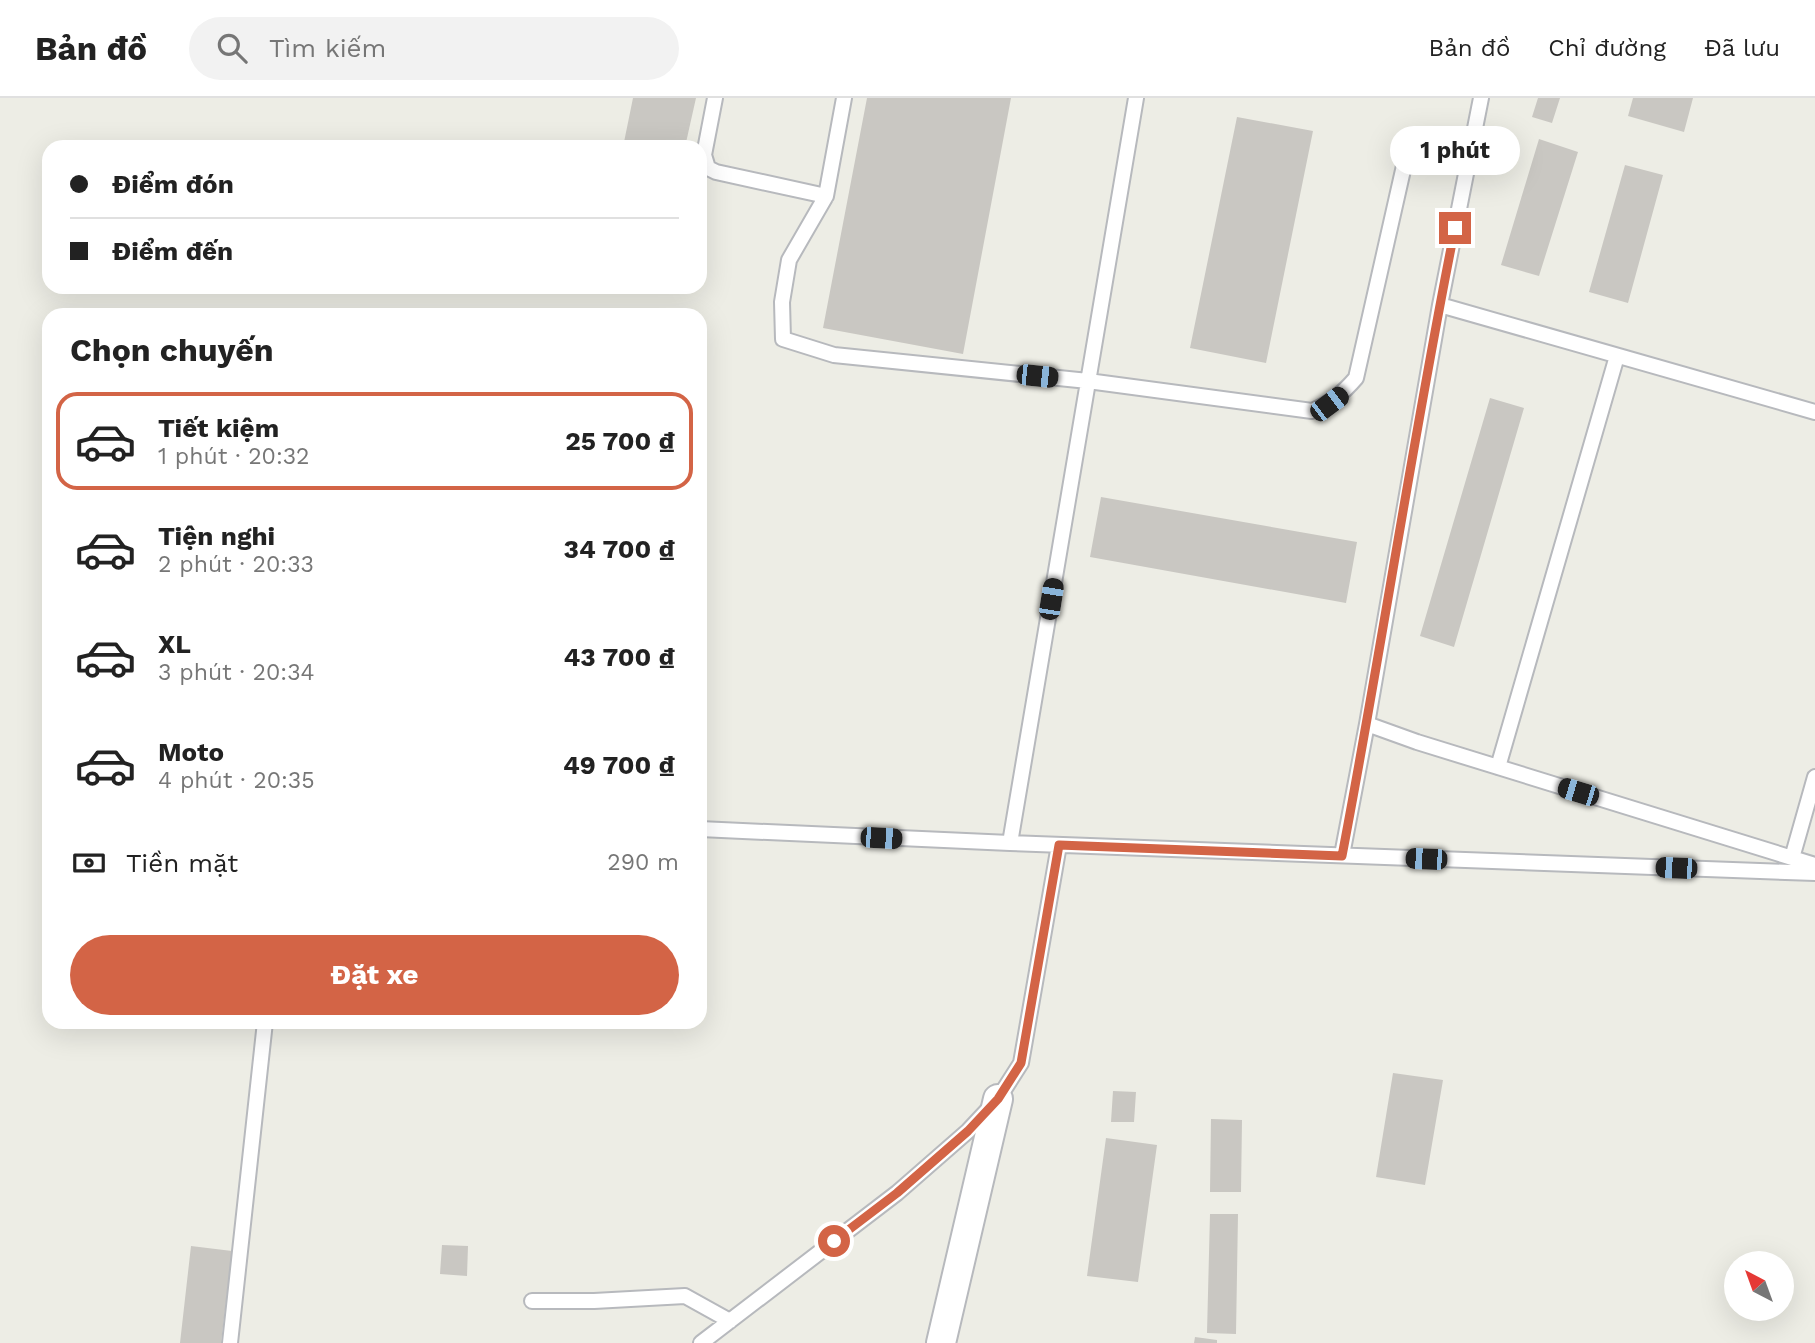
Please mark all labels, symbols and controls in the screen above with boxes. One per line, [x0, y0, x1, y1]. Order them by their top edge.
search box [189, 17, 679, 80]
text: Bản đồ [35, 29, 147, 68]
icon: search [213, 29, 251, 67]
text: Tìm kiếm [269, 33, 386, 63]
text: Bản đồ [1429, 34, 1510, 62]
text: Chỉ đường [1548, 34, 1666, 62]
text: Đã lưu [1704, 34, 1780, 62]
callout: 1 phút [1390, 127, 1520, 176]
text: 1 phút [1420, 137, 1490, 164]
text: Điểm đón [112, 169, 234, 199]
route end [1439, 212, 1471, 244]
text: Điểm đến [112, 236, 233, 266]
text: Chọn chuyến [70, 331, 274, 369]
car [1016, 363, 1059, 389]
car [1306, 383, 1353, 425]
icon: car [74, 410, 137, 473]
text: Tiết kiệm [158, 413, 279, 443]
text: 25 700 ₫ [565, 426, 675, 456]
text: 1 phút · 20:32 [158, 443, 310, 470]
icon: car [74, 518, 137, 581]
text: Tiện nghi [158, 521, 275, 551]
text: 34 700 ₫ [564, 534, 675, 564]
text: 2 phút · 20:33 [158, 551, 314, 578]
car [1038, 577, 1065, 621]
icon: car [74, 626, 137, 689]
text: XL [158, 629, 191, 659]
text: 43 700 ₫ [564, 642, 675, 672]
text: 3 phút · 20:34 [158, 659, 315, 686]
icon: car [74, 734, 137, 797]
text: Moto [158, 737, 224, 767]
text: 49 700 ₫ [563, 750, 675, 780]
text: 4 phút · 20:35 [158, 767, 315, 794]
car [1555, 776, 1602, 808]
car [860, 826, 903, 850]
icon: cash [70, 844, 108, 882]
text: Tiền mặt [126, 848, 238, 878]
car [1405, 848, 1448, 870]
text: 290 m [607, 849, 679, 876]
car [1655, 857, 1698, 879]
button: Đặt xe [70, 935, 679, 1015]
route start [818, 1225, 850, 1257]
north arrow [1724, 1251, 1794, 1321]
map controls [1724, 1251, 1794, 1321]

